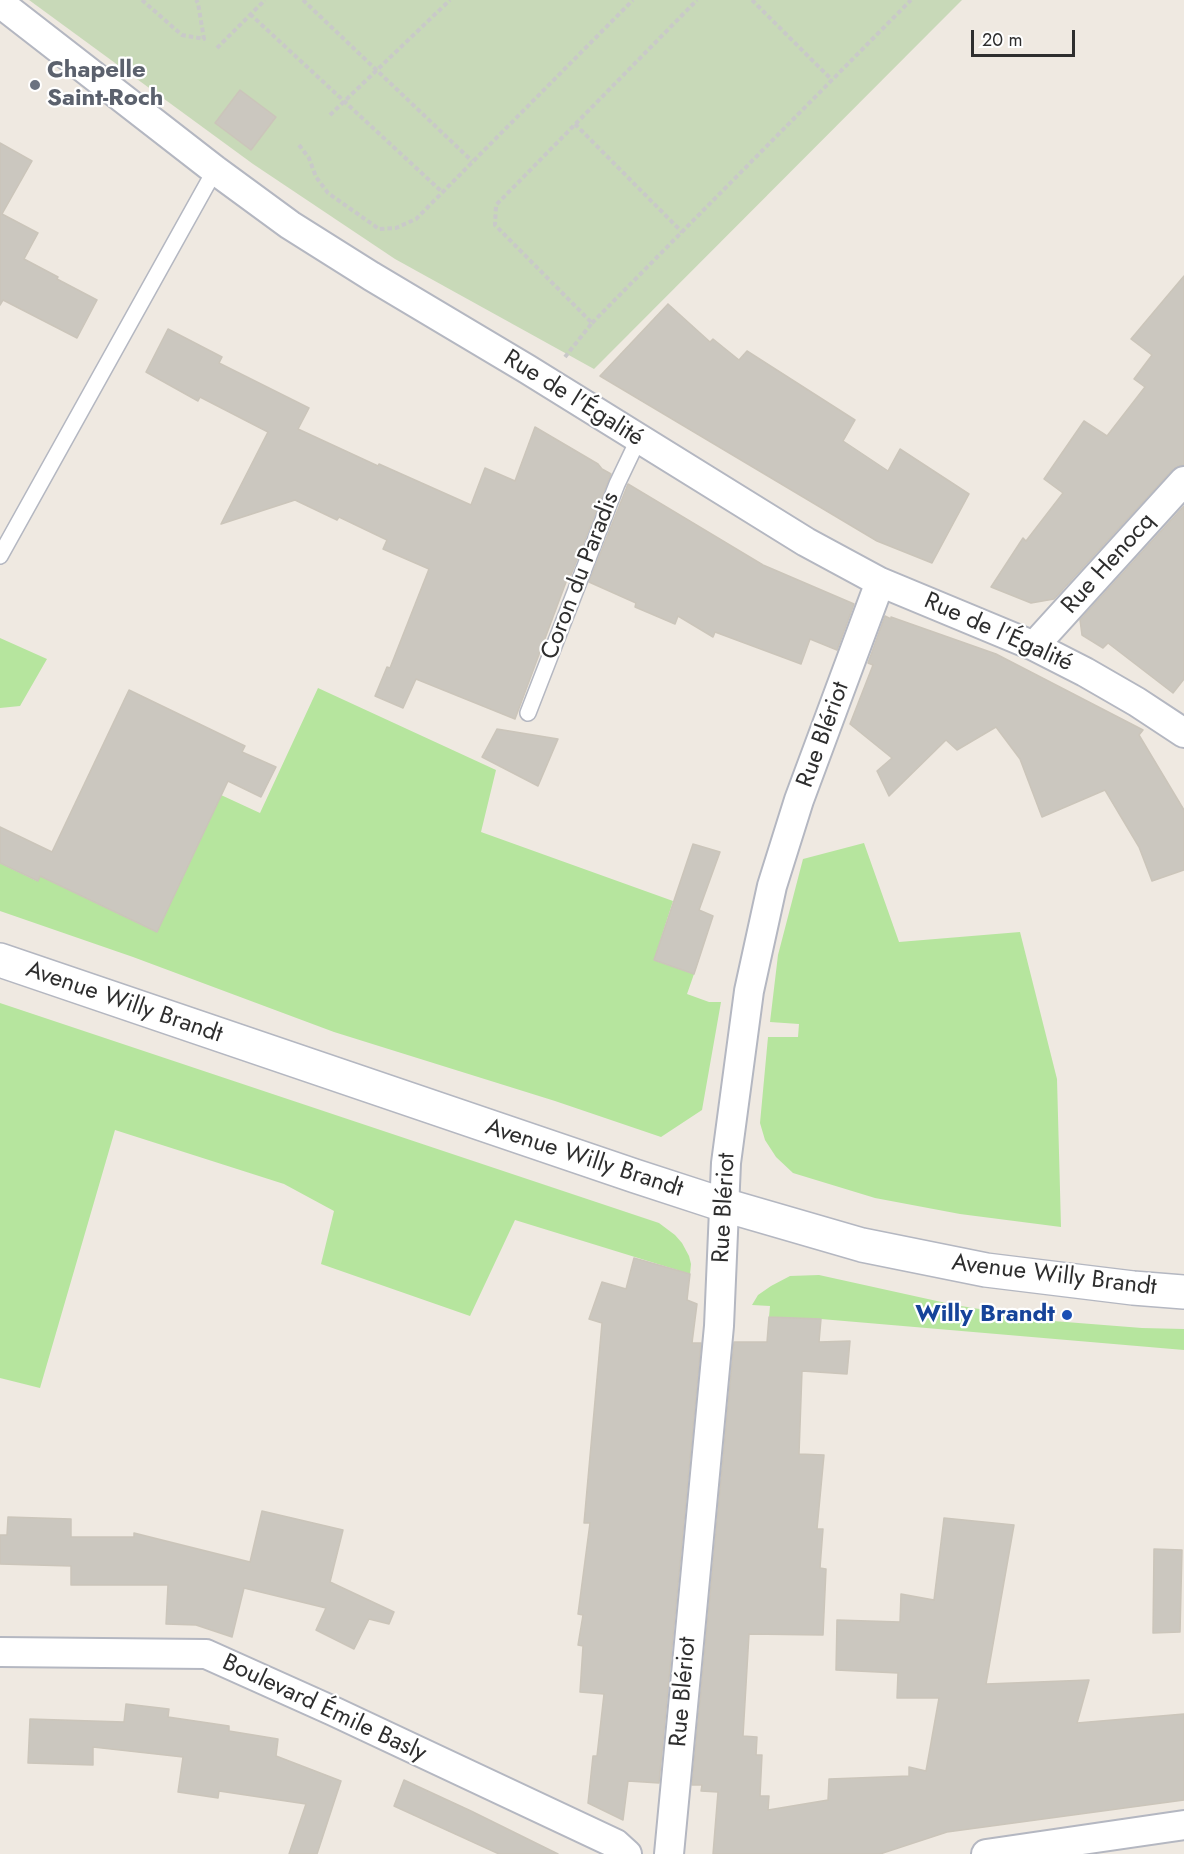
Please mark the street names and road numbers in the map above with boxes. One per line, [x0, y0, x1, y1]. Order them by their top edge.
street label: Rue de l'Égalité [498, 345, 648, 453]
street label: Coron du Paradis [536, 488, 626, 664]
street label: Rue Henocq [1056, 508, 1162, 620]
street label: Rue de l'Égalité [919, 587, 1077, 679]
street label: Rue Blériot [792, 678, 856, 792]
street label: Avenue Willy Brandt [22, 956, 226, 1050]
street label: Avenue Willy Brandt [482, 1113, 686, 1205]
street label: Rue Blériot [708, 1152, 742, 1264]
street label: Avenue Willy Brandt [950, 1249, 1158, 1303]
street label: Rue Blériot [665, 1636, 703, 1748]
street label: Boulevard Émile Basly [217, 1649, 431, 1769]

